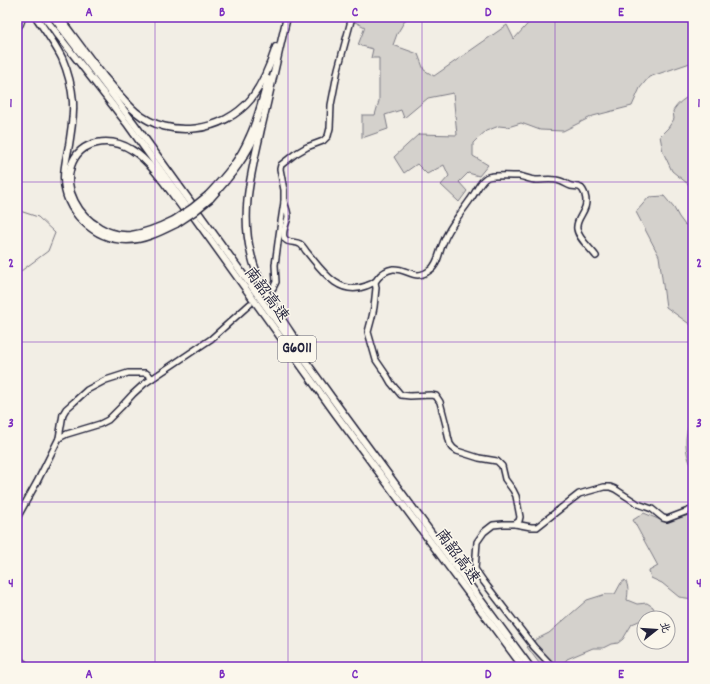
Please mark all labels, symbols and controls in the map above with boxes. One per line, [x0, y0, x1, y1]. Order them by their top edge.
text: A [85, 4, 93, 23]
text: B [219, 4, 225, 23]
text: C [352, 4, 359, 23]
text: D [485, 4, 492, 23]
text: E [618, 4, 625, 23]
text: 1 [10, 95, 13, 114]
text: 1 [698, 95, 701, 114]
text: 2 [8, 255, 14, 274]
text: 2 [696, 255, 702, 274]
street label: 南韶高速 [238, 262, 294, 328]
road number: G6011 [278, 336, 316, 362]
text: 3 [8, 415, 14, 434]
text: 3 [696, 415, 702, 434]
street label: 南韶高速 [429, 524, 485, 590]
text: 4 [8, 575, 14, 594]
text: 4 [696, 575, 702, 594]
north arrow [636, 610, 676, 650]
text: 北 [654, 620, 673, 635]
text: A [85, 666, 93, 684]
text: B [219, 666, 225, 684]
text: C [352, 666, 359, 684]
text: D [485, 666, 492, 684]
text: E [618, 666, 625, 684]

